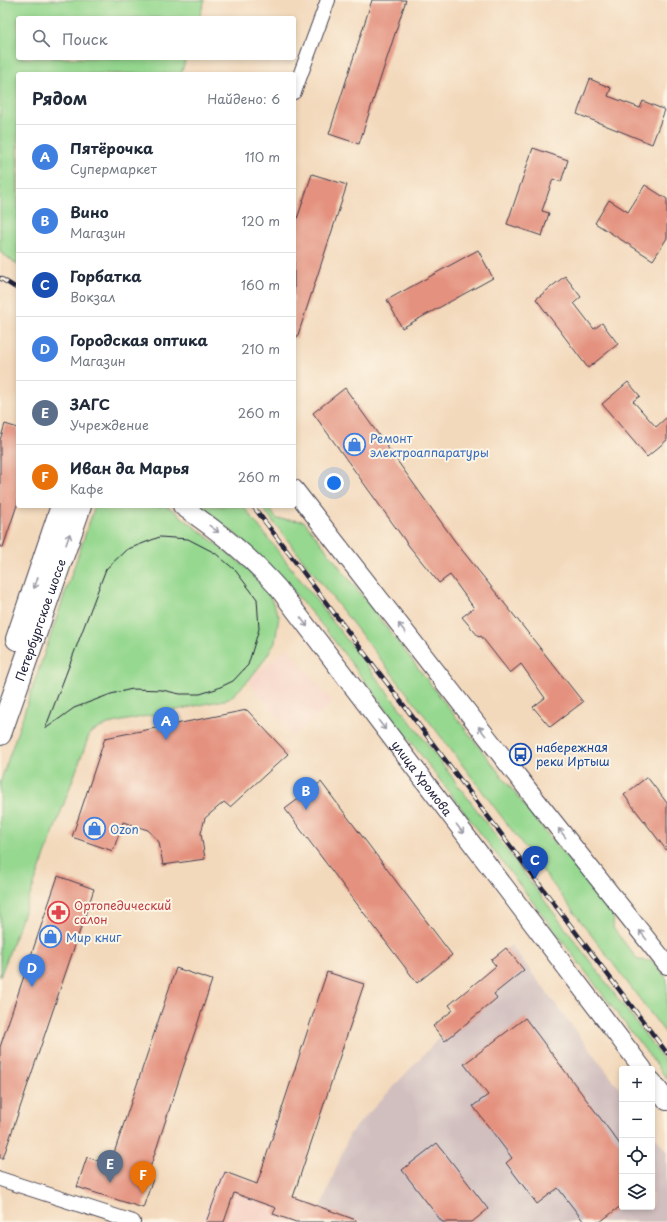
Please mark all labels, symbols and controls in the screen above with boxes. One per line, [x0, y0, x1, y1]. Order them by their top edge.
search box [16, 16, 296, 60]
icon: search [30, 27, 52, 49]
text: Поиск [62, 27, 108, 50]
text: Рядом [32, 85, 87, 111]
text: Найдено: 6 [207, 89, 280, 108]
text: Пятёрочка [70, 136, 153, 159]
text: A [40, 147, 50, 166]
text: 110 m [245, 147, 280, 166]
text: Супермаркет [70, 159, 157, 178]
text: Вино [70, 200, 109, 223]
text: B [41, 211, 49, 230]
text: 120 m [241, 211, 280, 230]
text: Магазин [70, 223, 126, 242]
text: Горбатка [70, 264, 142, 287]
text: C [40, 275, 50, 294]
text: 160 m [241, 275, 280, 294]
text: Вокзал [70, 287, 115, 306]
text: Городская оптика [70, 328, 208, 351]
text: D [40, 339, 50, 358]
text: 210 m [241, 339, 280, 358]
text: Магазин [70, 351, 126, 370]
text: ЗАГС [70, 392, 110, 415]
text: E [41, 403, 49, 422]
text: 260 m [238, 403, 280, 422]
text: Учреждение [70, 415, 149, 434]
place label: Ремонт электроаппаратуры [370, 429, 489, 461]
shop icon: Ремонт электроаппаратуры [342, 432, 368, 458]
text: Иван да Марья [70, 456, 189, 479]
text: F [41, 467, 49, 486]
text: 260 m [238, 467, 280, 486]
your location [324, 473, 344, 493]
text: Кафе [70, 479, 103, 498]
one-way arrow [208, 525, 219, 533]
one-way arrow [65, 533, 73, 545]
street label: Петербургское шоссе [10, 556, 70, 683]
one-way arrow [32, 576, 39, 589]
one-way arrow [299, 616, 308, 627]
one-way arrow [398, 622, 406, 633]
pin: A [153, 707, 179, 740]
one-way arrow [378, 720, 387, 731]
one-way arrow [478, 725, 486, 736]
street label: улица Хромова [388, 736, 457, 820]
place label: набережная реки Иртыш [536, 738, 610, 770]
bus stop icon: набережная реки Иртыш [507, 741, 533, 767]
pin: B [293, 777, 319, 810]
shop icon: Ozon [82, 816, 108, 842]
place label: Ozon [110, 820, 139, 838]
one-way arrow [456, 824, 465, 835]
one-way arrow [558, 828, 567, 838]
pin: C [522, 846, 548, 879]
place label: Ортопедический салон [74, 896, 171, 928]
pharmacy icon: Ортопедический салон [45, 899, 71, 925]
shop icon: Мир книг [37, 924, 63, 950]
place label: Мир книг [66, 928, 122, 946]
one-way arrow [638, 929, 647, 940]
pin: D [19, 954, 45, 987]
map controls [619, 1066, 655, 1210]
button: + [619, 1066, 655, 1102]
button: − [619, 1102, 655, 1138]
button: locate [619, 1138, 655, 1174]
pin: E [97, 1150, 123, 1183]
pin: F [130, 1161, 156, 1194]
button: layers [619, 1174, 655, 1210]

